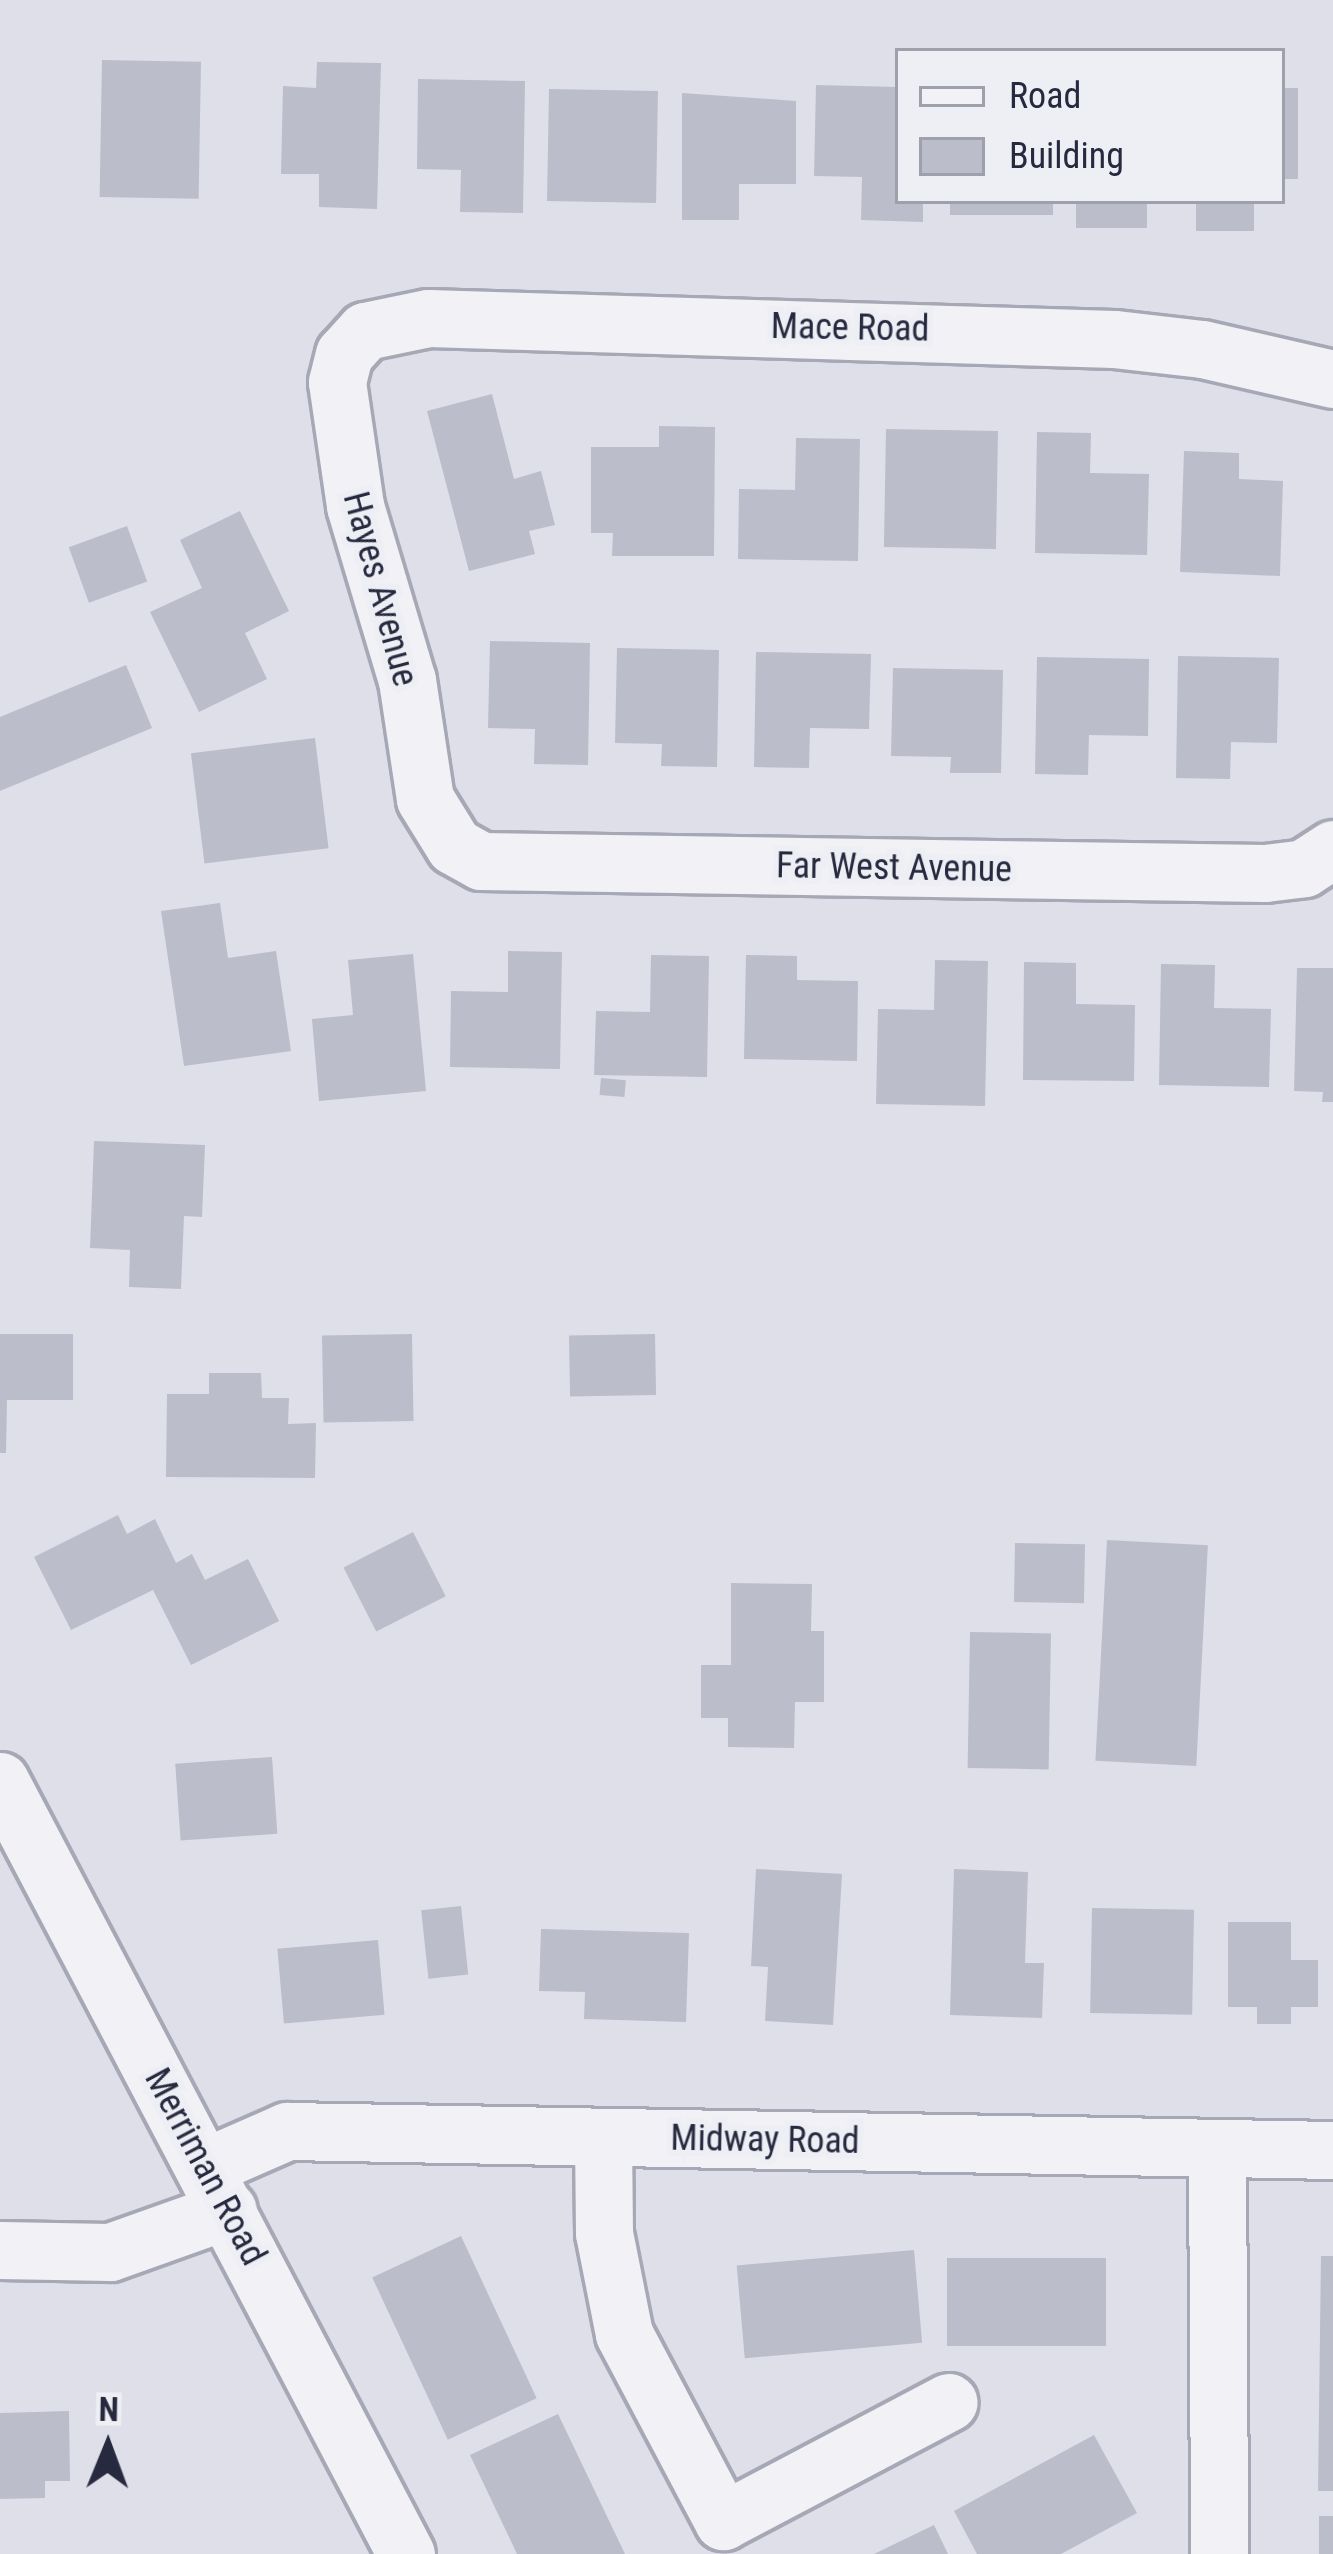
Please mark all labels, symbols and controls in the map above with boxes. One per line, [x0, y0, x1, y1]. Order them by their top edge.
legend [895, 48, 1285, 204]
text: Road [1009, 75, 1081, 117]
text: Building [1009, 135, 1124, 177]
street label: Mace Road [770, 305, 930, 351]
street label: Hayes Avenue [333, 487, 427, 691]
street label: Far West Avenue [776, 844, 1012, 892]
street label: Merriman Road [135, 2061, 275, 2273]
street label: Midway Road [670, 2117, 860, 2163]
north arrow [48, 2386, 168, 2506]
text: N [98, 2390, 119, 2429]

